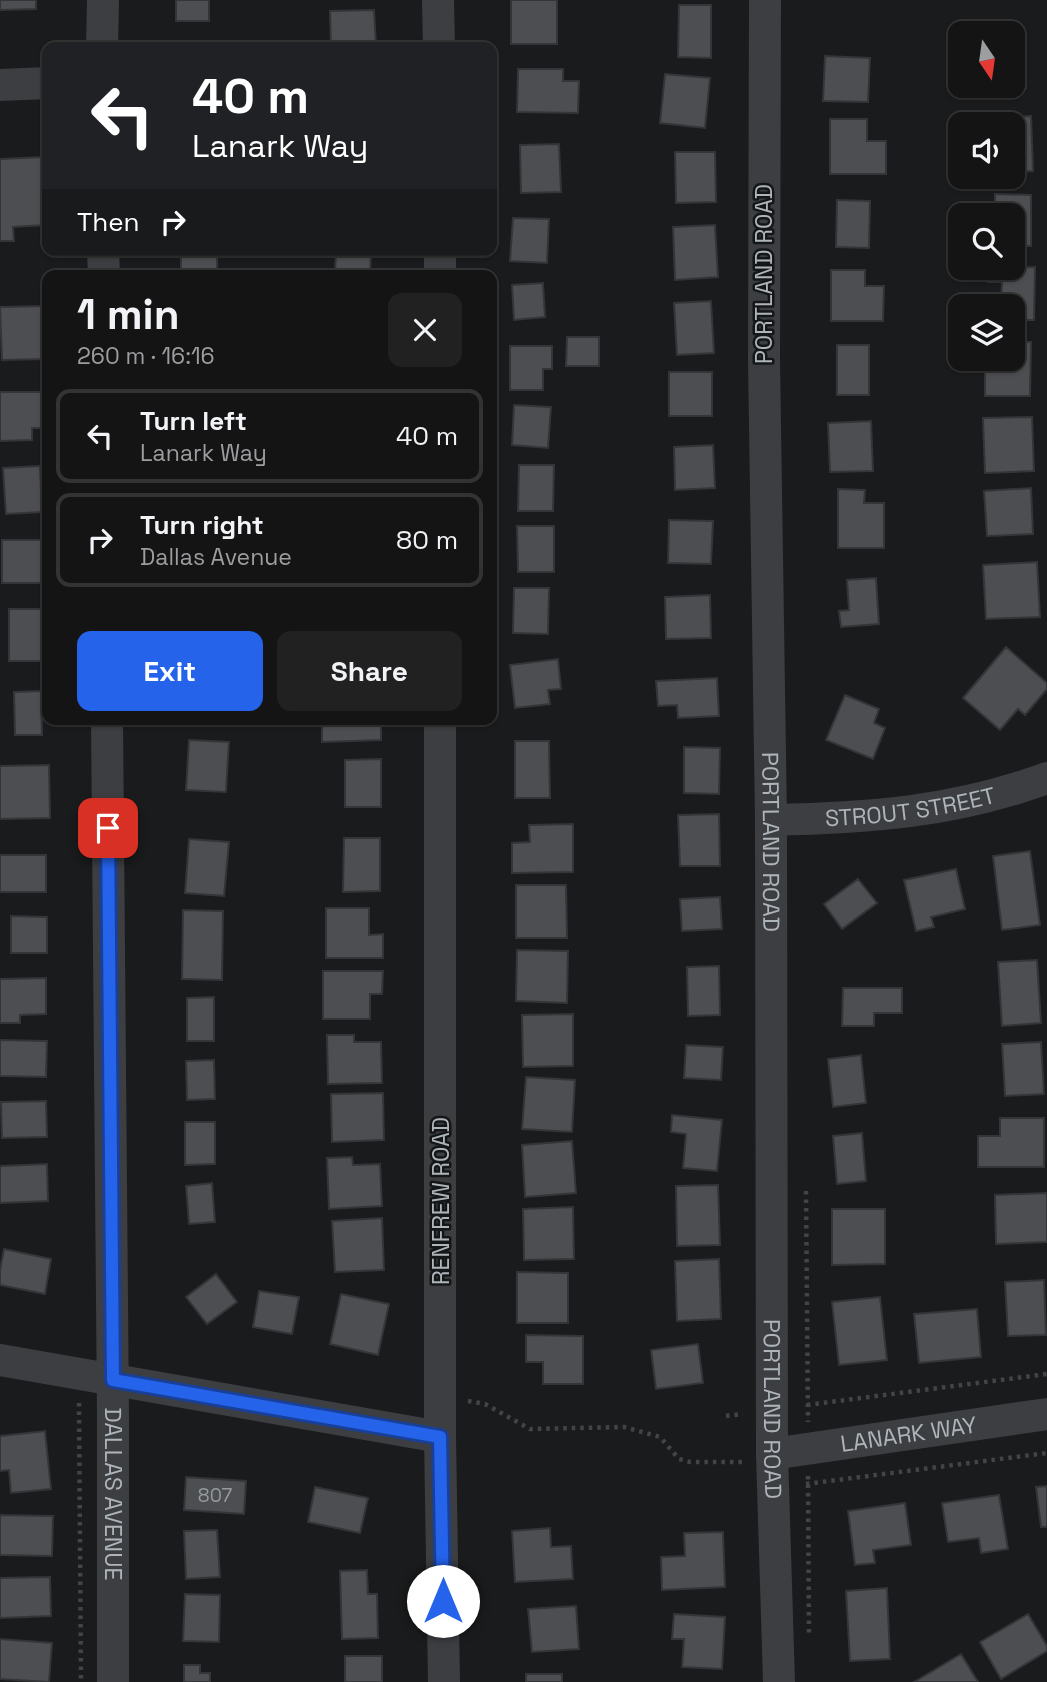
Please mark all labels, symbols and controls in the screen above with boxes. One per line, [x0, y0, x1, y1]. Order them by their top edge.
north arrow [948, 21, 1026, 98]
map controls [948, 21, 1025, 371]
text: 40 m [192, 65, 309, 127]
icon: left [77, 70, 168, 161]
button: sound [948, 112, 1025, 189]
text: Lanark Way [192, 126, 368, 166]
street label: PORTLAND ROAD [749, 184, 779, 364]
icon: right [154, 203, 192, 241]
button: search [948, 203, 1025, 280]
text: Then [77, 205, 140, 239]
text: 1 min [77, 288, 180, 341]
button: close [388, 293, 462, 367]
button: layers [948, 294, 1025, 371]
text: 260 m · 16:16 [77, 341, 215, 371]
text: Turn left [140, 404, 247, 438]
icon: left [81, 417, 119, 455]
text: 40 m [396, 419, 458, 453]
text: Lanark Way [140, 438, 267, 468]
text: Turn right [140, 508, 264, 542]
icon: right [81, 521, 119, 559]
text: 80 m [396, 523, 458, 557]
text: Dallas Avenue [140, 542, 292, 572]
button: Exit [77, 631, 263, 711]
button: Share [277, 631, 462, 711]
street label: PORTLAND ROAD [755, 752, 786, 932]
street label: STROUT STREET [824, 780, 999, 833]
pin [78, 798, 138, 858]
icon: arrive [89, 809, 127, 847]
street label: RENFREW ROAD [426, 1117, 456, 1285]
street label: PORTLAND ROAD [757, 1319, 788, 1499]
street label: DALLAS AVENUE [98, 1407, 128, 1580]
street label: LANARK WAY [838, 1409, 979, 1459]
house number: 807 [198, 1483, 232, 1508]
position arrow [406, 1564, 480, 1638]

